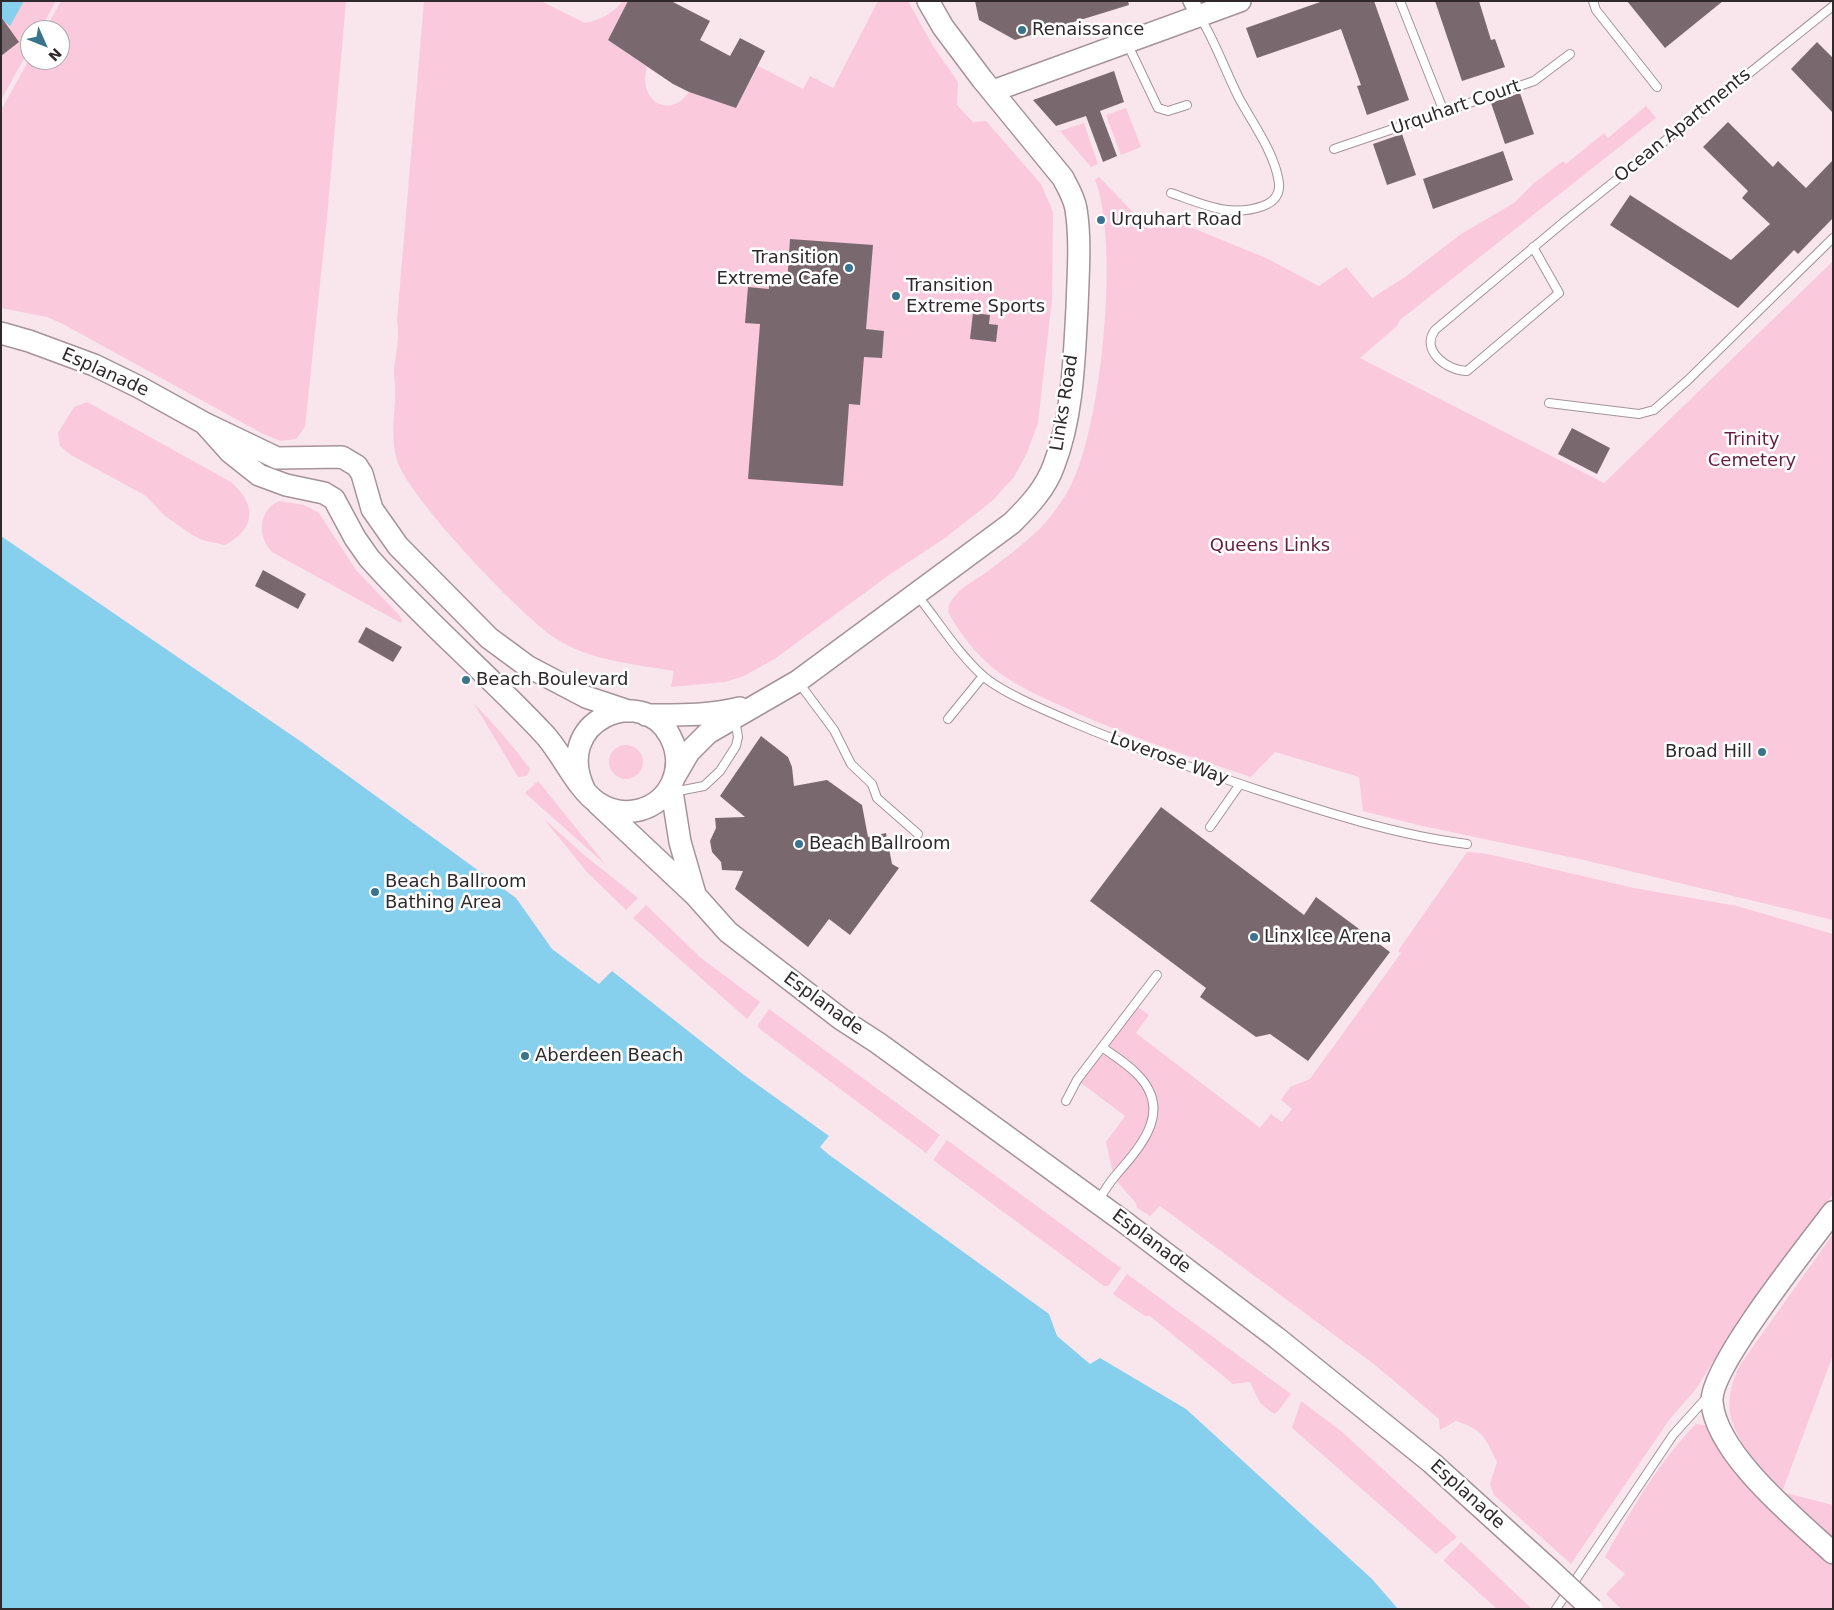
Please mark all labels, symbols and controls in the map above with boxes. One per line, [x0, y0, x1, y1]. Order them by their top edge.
place label: Renaissance [1032, 19, 1144, 41]
north arrow [20, 20, 70, 70]
marker: Renaissance [1016, 24, 1028, 36]
text: N [45, 45, 65, 64]
street label: Ocean Apartments [1611, 64, 1755, 188]
street label: Urquhart Court [1389, 76, 1523, 140]
place label: Urquhart Road [1111, 209, 1242, 231]
marker: Urquhart Road [1095, 214, 1107, 226]
place label: Transition Extreme Cafe [716, 247, 839, 290]
marker: Transition Extreme Cafe [843, 262, 855, 274]
place label: Transition Extreme Sports [906, 275, 1045, 318]
marker: Transition Extreme Sports [890, 290, 902, 302]
street label: Esplanade [58, 344, 152, 402]
street label: Links Road [1047, 353, 1083, 453]
park label: Trinity Cemetery [1708, 429, 1796, 472]
park label: Queens Links [1210, 535, 1330, 557]
place label: Beach Boulevard [476, 669, 629, 691]
marker: Beach Boulevard [460, 674, 472, 686]
street label: Loverose Way [1107, 727, 1231, 791]
place label: Broad Hill [1665, 741, 1752, 763]
marker: Broad Hill [1756, 746, 1768, 758]
place label: Beach Ballroom [809, 833, 950, 855]
marker: Beach Ballroom [793, 838, 805, 850]
place label: Beach Ballroom Bathing Area [385, 871, 526, 914]
marker: Beach Ballroom Bathing Area [369, 886, 381, 898]
place label: Linx Ice Arena [1264, 926, 1392, 948]
marker: Linx Ice Arena [1248, 931, 1260, 943]
street label: Esplanade [779, 968, 867, 1040]
place label: Aberdeen Beach [535, 1045, 683, 1067]
marker: Aberdeen Beach [519, 1050, 531, 1062]
street label: Esplanade [1107, 1205, 1195, 1279]
street label: Esplanade [1425, 1456, 1509, 1534]

